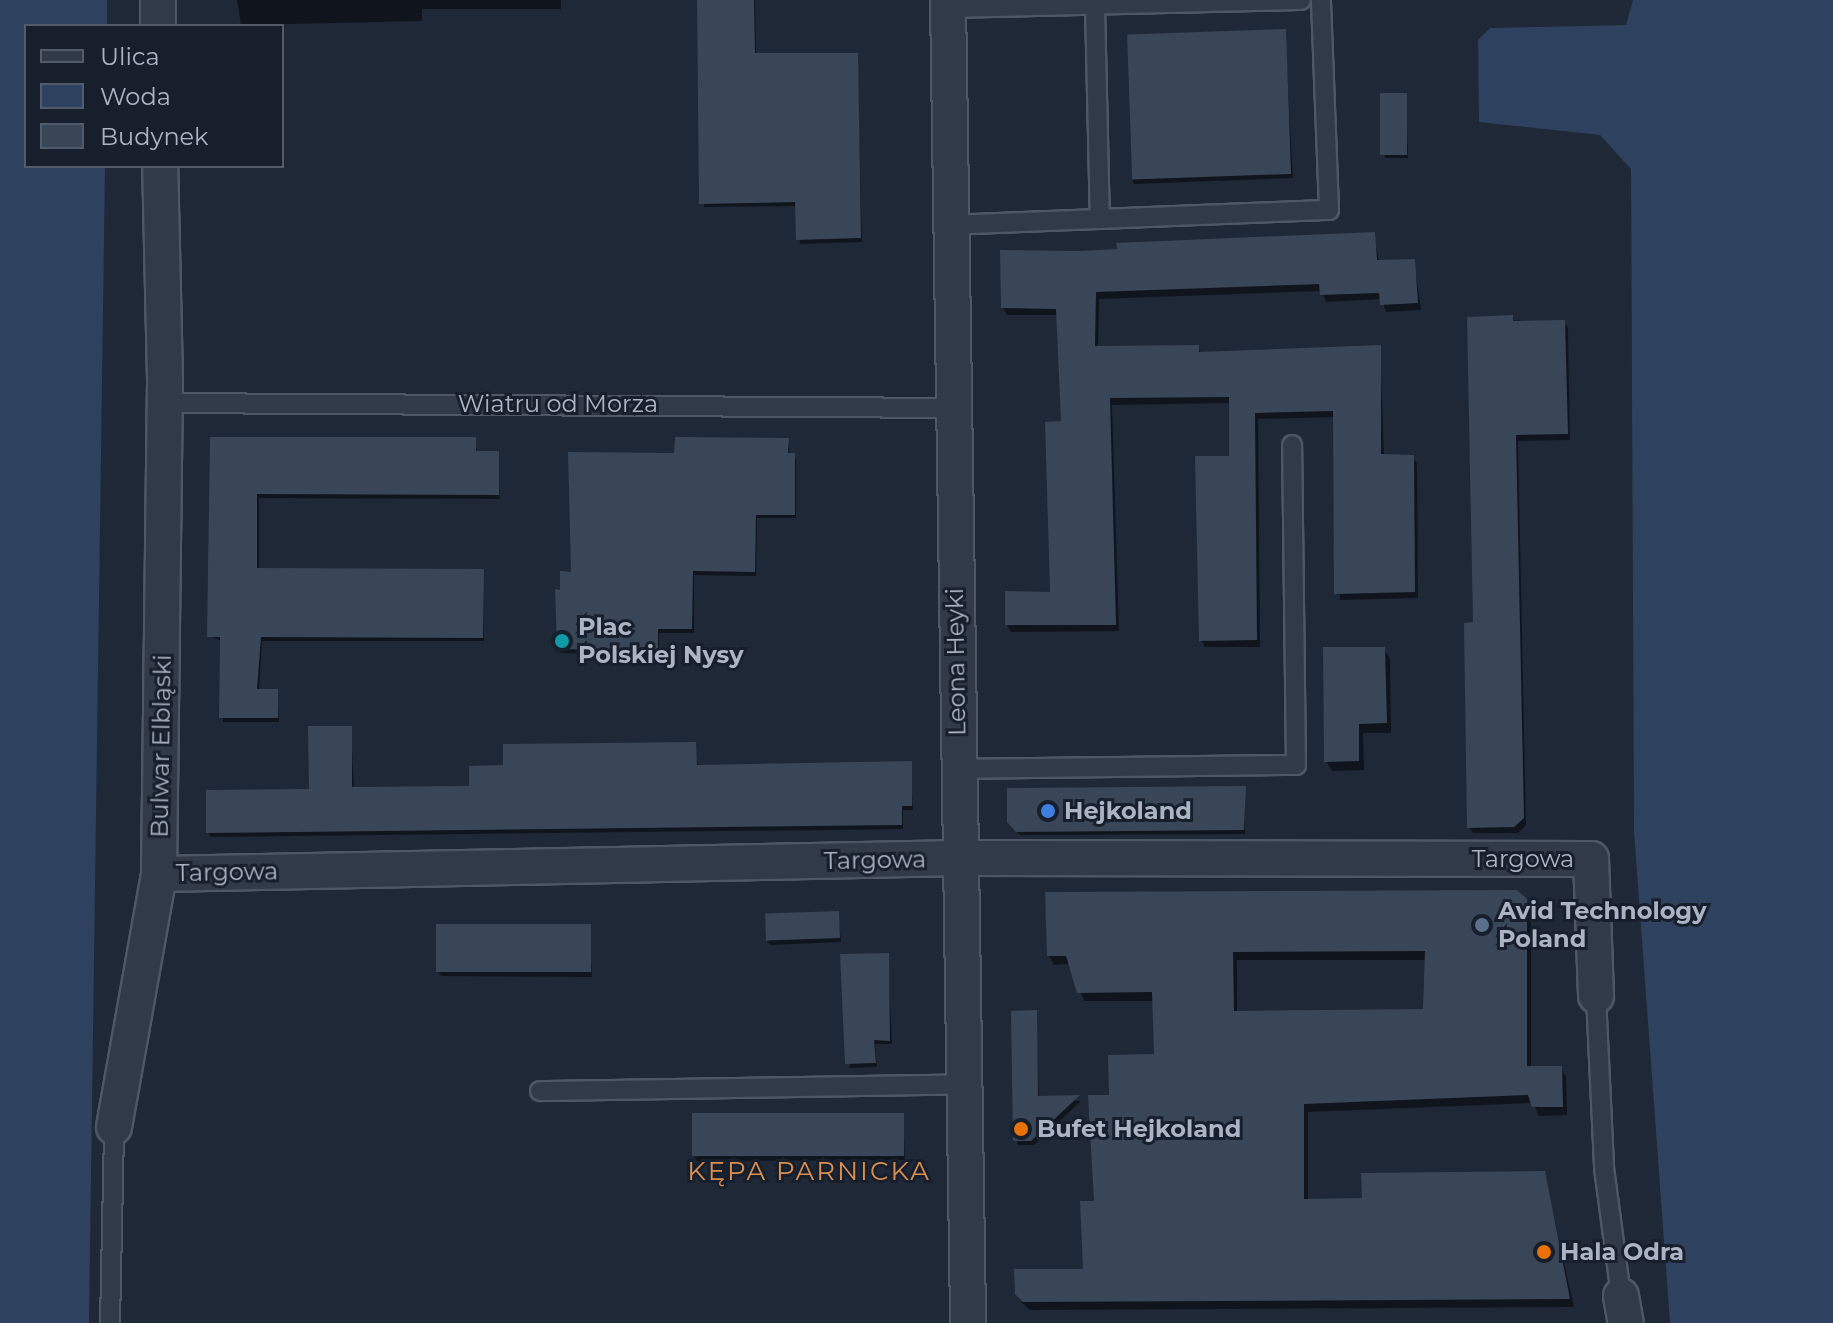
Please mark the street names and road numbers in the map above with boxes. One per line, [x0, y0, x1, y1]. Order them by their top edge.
street label: Wiatru od Morza [458, 390, 658, 418]
street label: Leona Heyki [940, 588, 972, 736]
street label: Bulwar Elbląski [145, 654, 177, 838]
street label: Targowa [824, 845, 926, 875]
street label: Targowa [1472, 845, 1574, 873]
street label: Targowa [176, 857, 278, 887]

